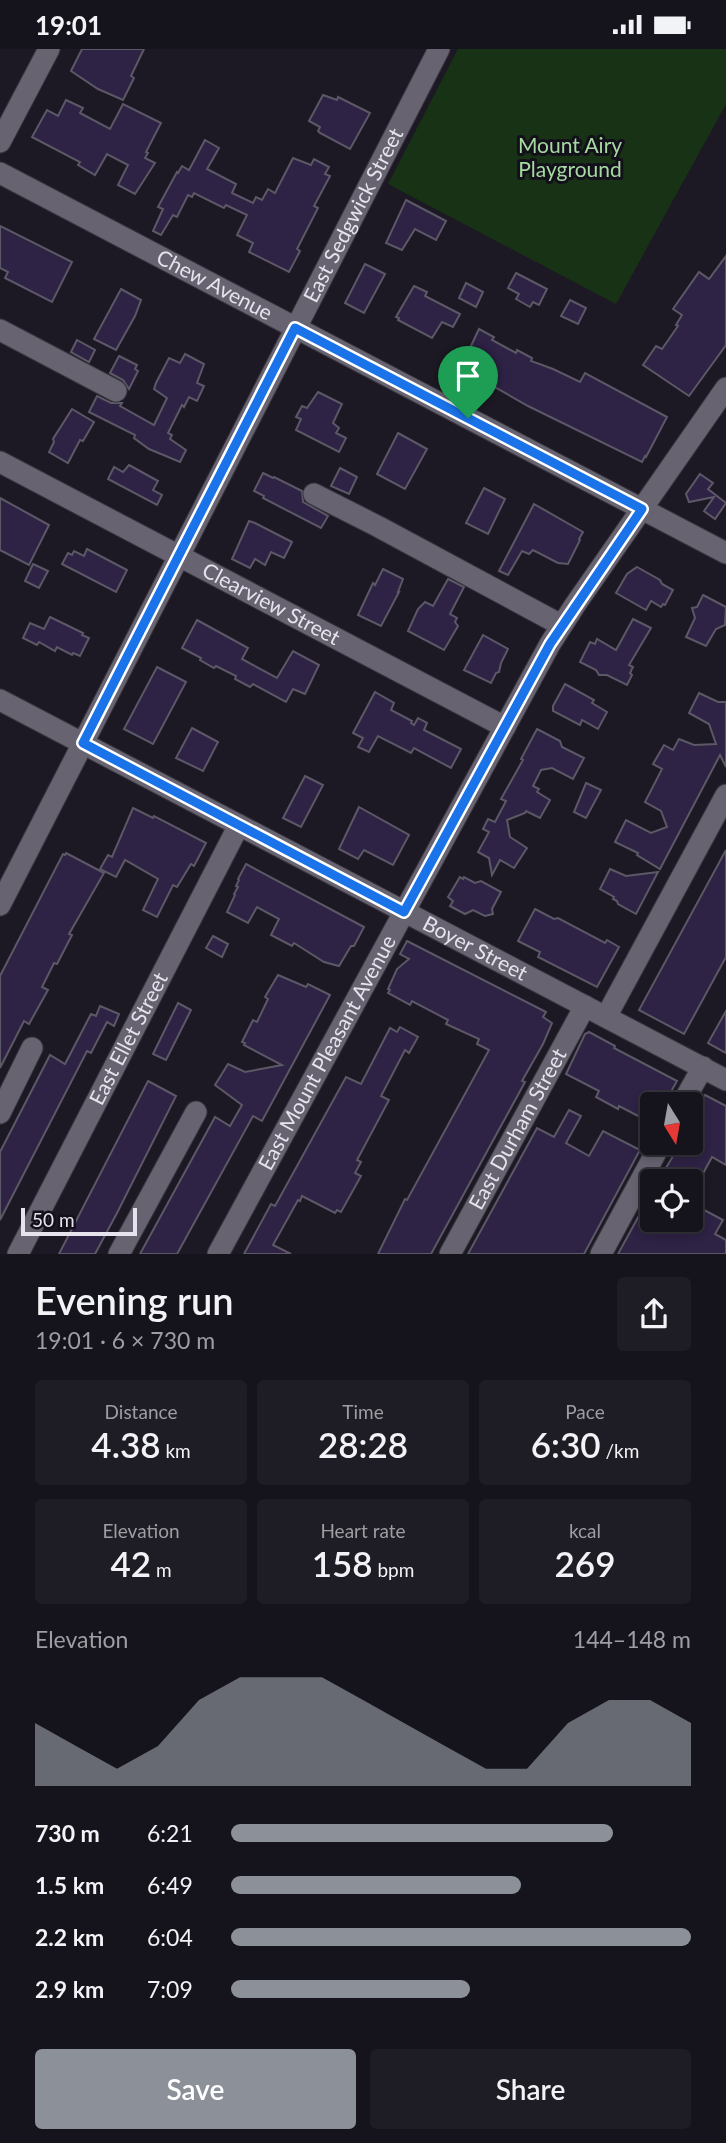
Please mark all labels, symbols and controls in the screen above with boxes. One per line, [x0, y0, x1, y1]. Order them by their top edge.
text: 19:01 [35, 9, 102, 41]
street label: East Sedgwick Street [297, 123, 408, 306]
park label: Mount Airy Playground [518, 132, 622, 181]
street label: Chew Avenue [153, 243, 277, 324]
pin [438, 346, 498, 418]
icon: arrive [449, 357, 487, 395]
street label: Clearview Street [199, 557, 345, 649]
street label: Boyer Street [419, 910, 533, 985]
street label: East Mount Pleasant Avenue [252, 930, 400, 1174]
street label: East Ellet Street [83, 967, 172, 1109]
street label: East Durham Street [463, 1043, 571, 1213]
north arrow [640, 1092, 704, 1155]
map controls [640, 1092, 703, 1232]
button: locate [640, 1169, 703, 1232]
scale bar [21, 1205, 136, 1237]
text: 50 m [32, 1208, 75, 1231]
text: Evening run [35, 1277, 234, 1323]
button: share [617, 1277, 691, 1351]
text: 19:01 · 6 × 730 m [35, 1326, 215, 1354]
text: Distance [105, 1400, 177, 1423]
text: Time [342, 1400, 384, 1423]
text: Pace [565, 1400, 605, 1423]
text: 4.38 [91, 1423, 161, 1465]
text: 28:28 [318, 1423, 408, 1465]
text: 6:30 [531, 1423, 601, 1465]
text: km [161, 1439, 191, 1462]
text: /km [601, 1439, 639, 1462]
text: Elevation [102, 1519, 180, 1542]
text: Heart rate [320, 1519, 406, 1542]
text: kcal [569, 1519, 601, 1542]
text: 42 [110, 1542, 151, 1584]
text: 158 [312, 1542, 373, 1584]
text: 269 [555, 1542, 615, 1584]
text: m [151, 1558, 172, 1581]
text: bpm [373, 1558, 414, 1581]
text: Elevation [35, 1625, 128, 1653]
text: 144–148 m [573, 1625, 691, 1653]
text: 730 m [35, 1819, 100, 1847]
text: 6:21 [147, 1819, 193, 1847]
text: 1.5 km [35, 1871, 104, 1899]
text: 6:49 [147, 1871, 193, 1899]
text: 2.2 km [35, 1923, 104, 1951]
text: 6:04 [147, 1923, 193, 1951]
text: 2.9 km [35, 1975, 104, 2003]
text: 7:09 [147, 1975, 193, 2003]
button: Save [35, 2049, 356, 2129]
button: Share [370, 2049, 691, 2129]

